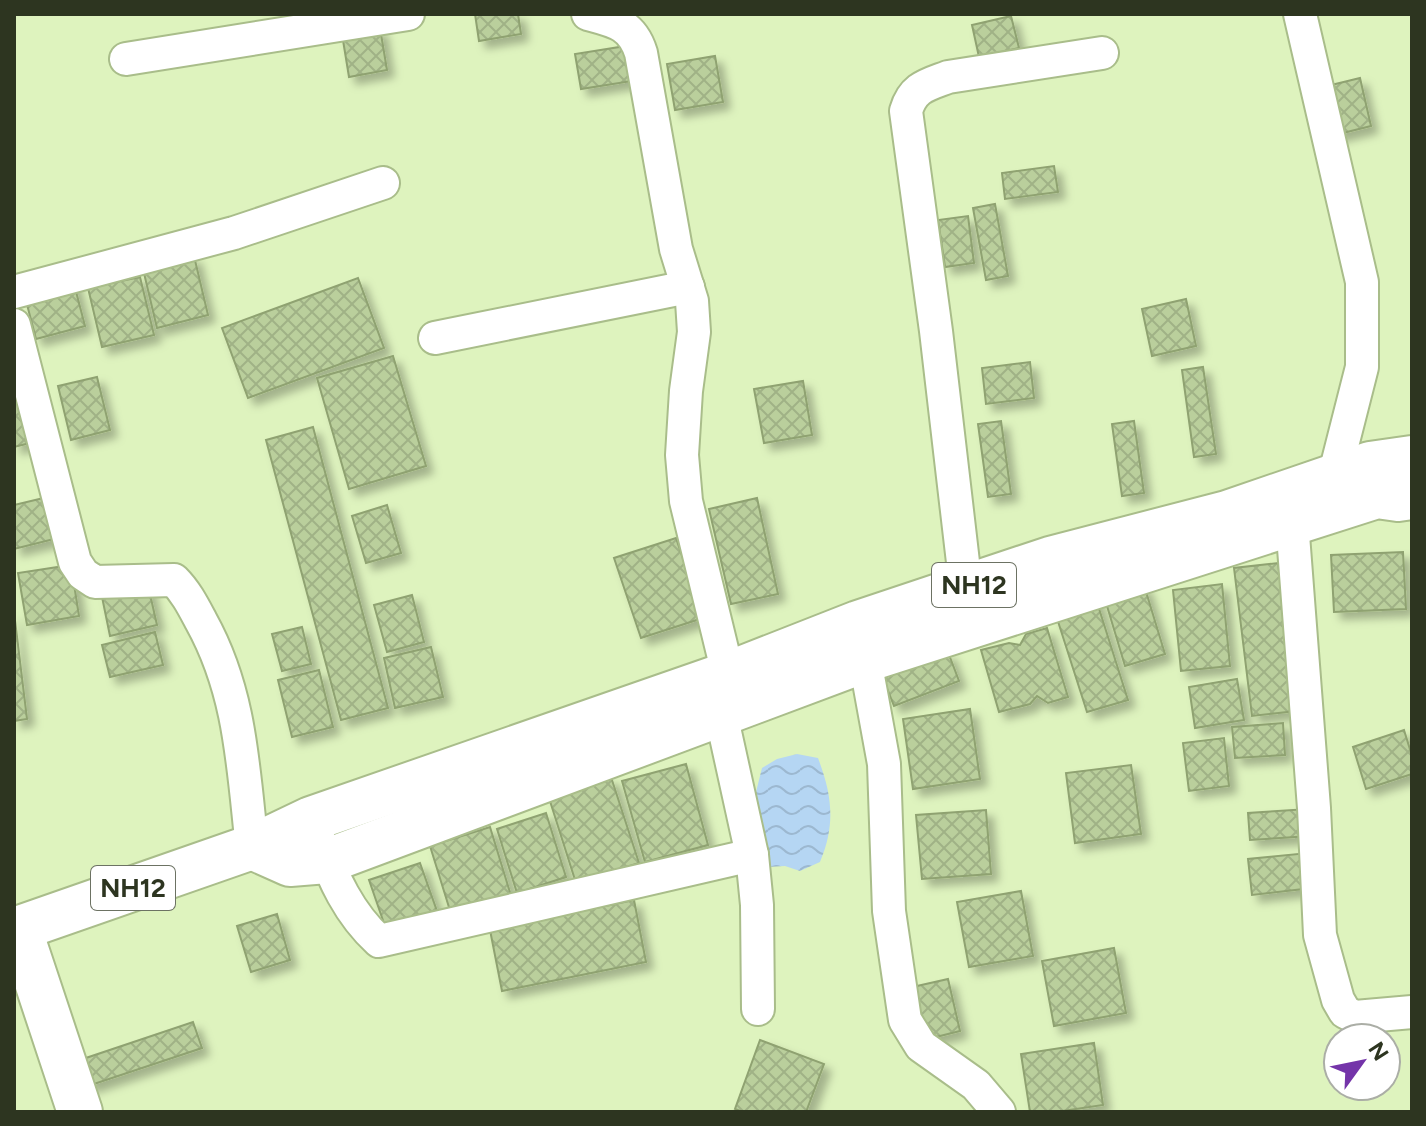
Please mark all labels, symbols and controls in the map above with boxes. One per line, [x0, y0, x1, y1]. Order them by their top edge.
road number: NH12 [932, 563, 1016, 607]
road number: NH12 [91, 866, 175, 910]
north arrow [1322, 1022, 1402, 1102]
text: N [1362, 1037, 1394, 1066]

